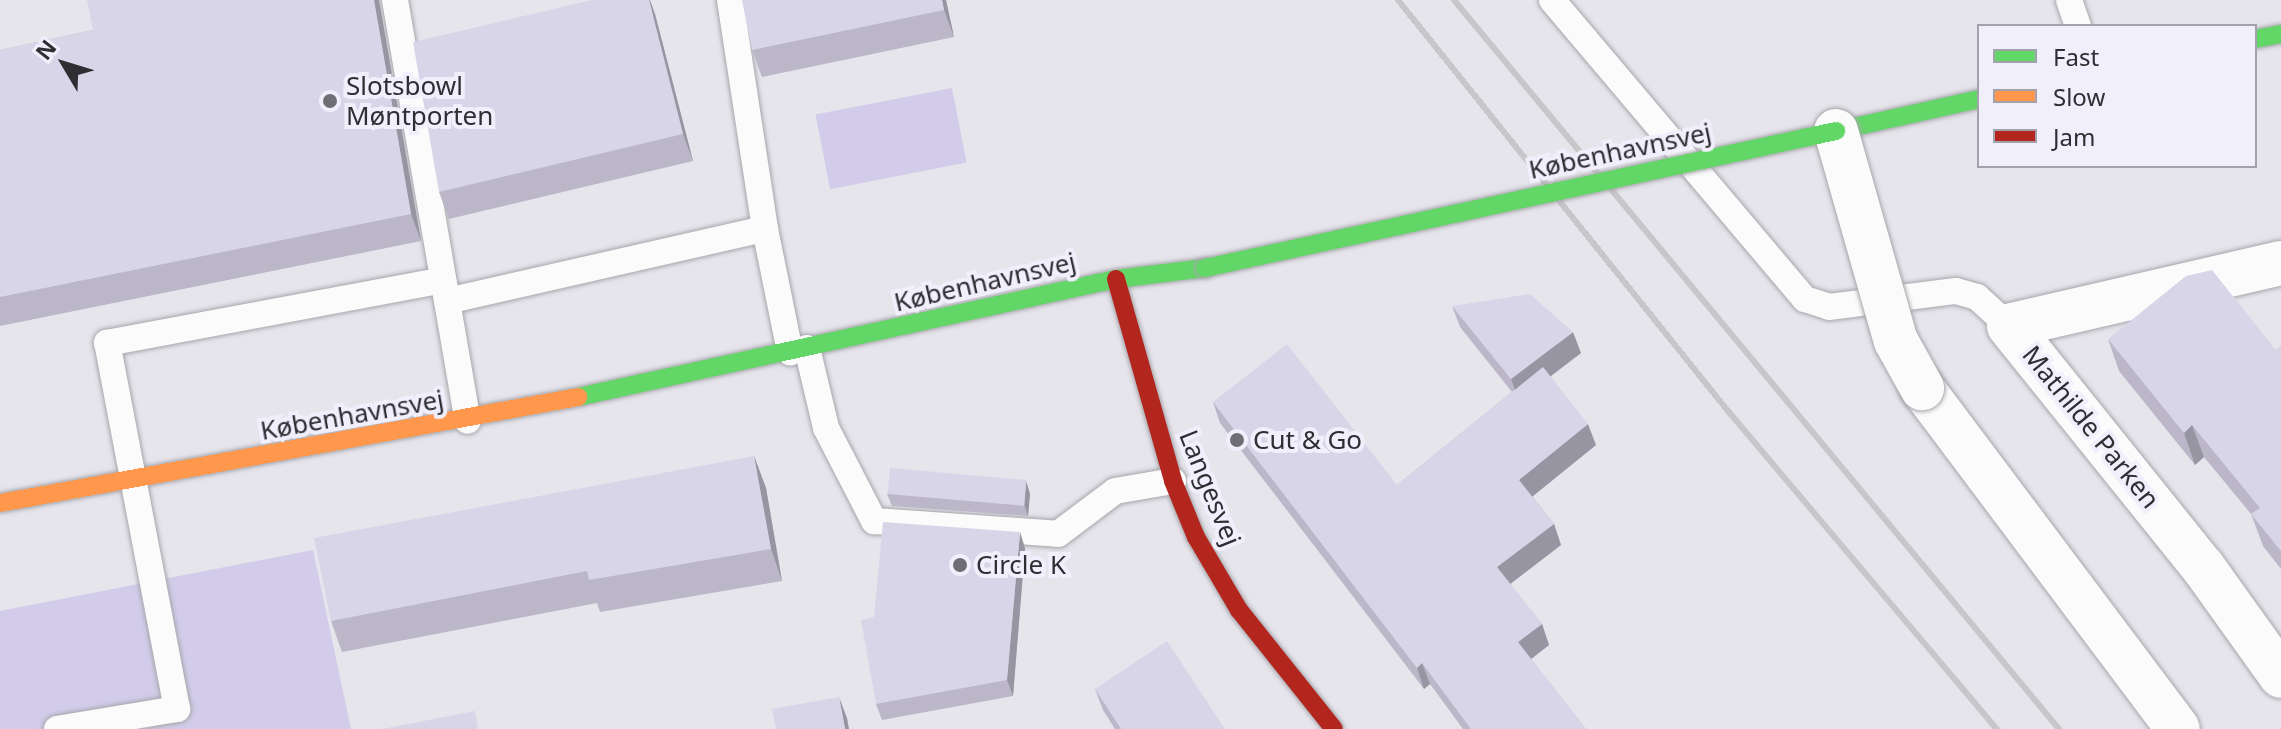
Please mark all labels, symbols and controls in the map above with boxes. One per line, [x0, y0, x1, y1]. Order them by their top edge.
north arrow [24, 24, 104, 104]
legend [1977, 24, 2257, 168]
text: N [28, 33, 62, 66]
text: Fast [2053, 40, 2099, 73]
place label: Slotsbowl Møntporten [346, 70, 493, 132]
text: Slow [2053, 80, 2105, 113]
marker: Slotsbowl Møntporten [321, 92, 339, 110]
street label: Københavnsvej [1526, 116, 1714, 186]
text: Jam [2053, 120, 2095, 153]
street label: Københavnsvej [891, 246, 1079, 318]
street label: Mathilde Parken [2016, 339, 2166, 515]
street label: Københavnsvej [258, 384, 446, 446]
place label: Cut & Go [1253, 424, 1362, 456]
street label: Langesvej [1173, 426, 1247, 550]
marker: Cut & Go [1228, 431, 1246, 449]
place label: Circle K [976, 549, 1066, 581]
marker: Circle K [951, 556, 969, 574]

